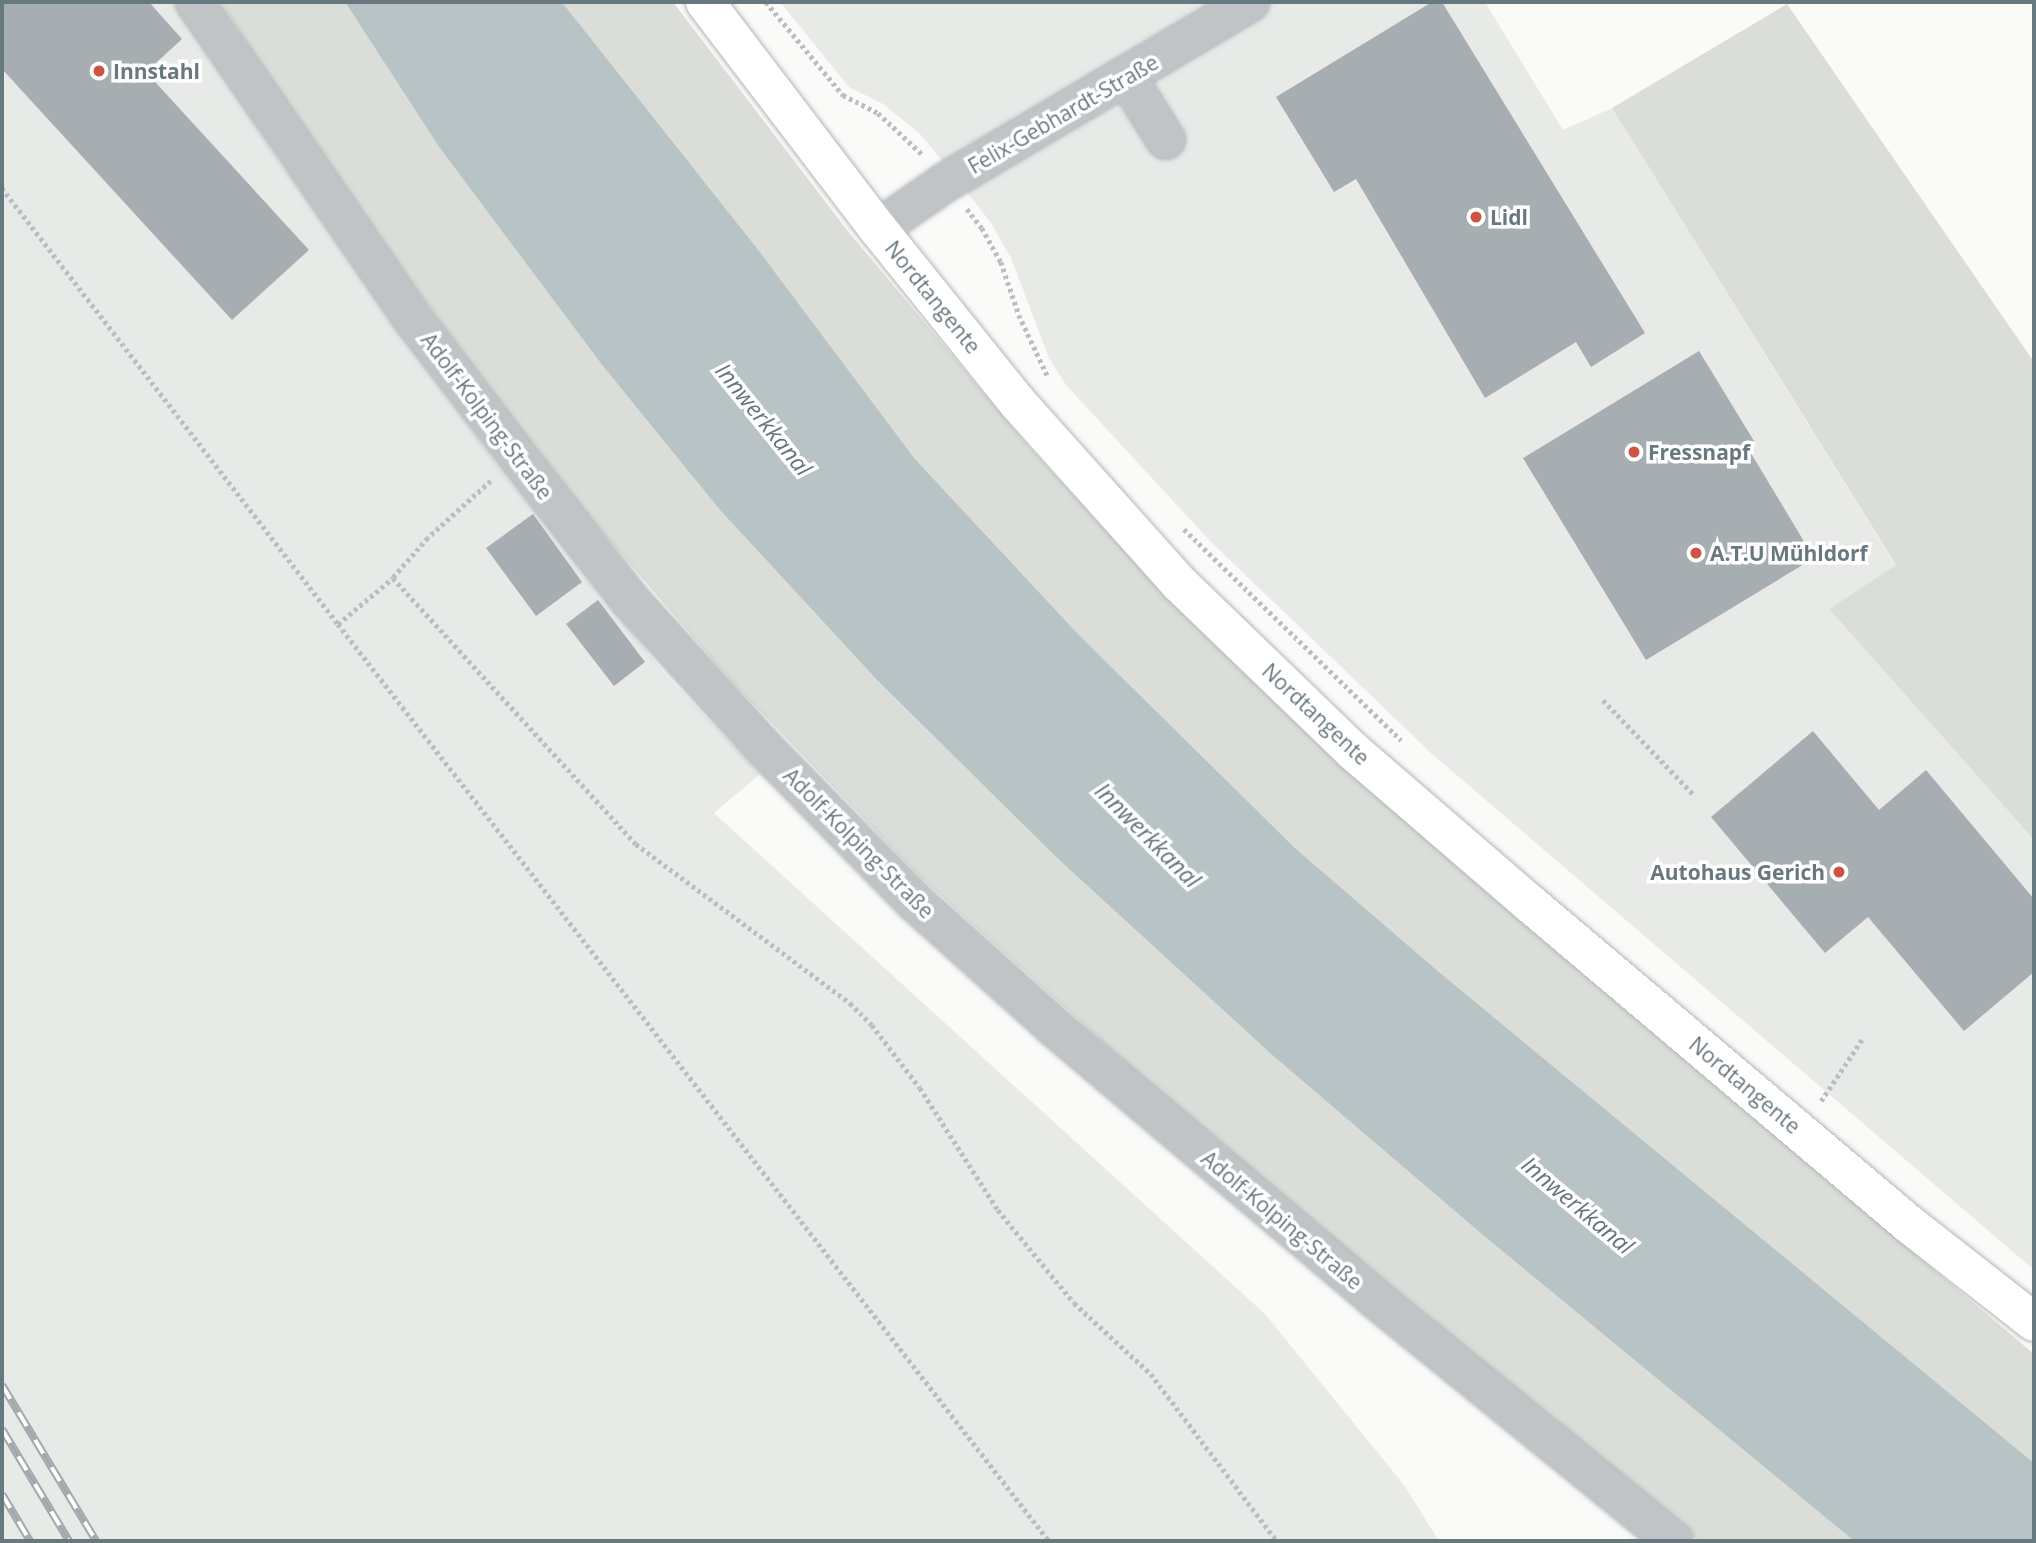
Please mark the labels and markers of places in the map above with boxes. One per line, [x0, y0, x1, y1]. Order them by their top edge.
place label: Innstahl [113, 58, 200, 84]
marker: Innstahl [91, 63, 107, 79]
place label: Lidl [1490, 204, 1528, 230]
marker: Lidl [1468, 209, 1484, 225]
place label: Fressnapf [1648, 439, 1750, 465]
marker: Fressnapf [1626, 444, 1642, 460]
place label: A.T.U Mühldorf [1710, 540, 1868, 566]
marker: A.T.U Mühldorf [1688, 545, 1704, 561]
place label: Autohaus Gerich [1650, 859, 1825, 885]
marker: Autohaus Gerich [1831, 864, 1847, 880]

